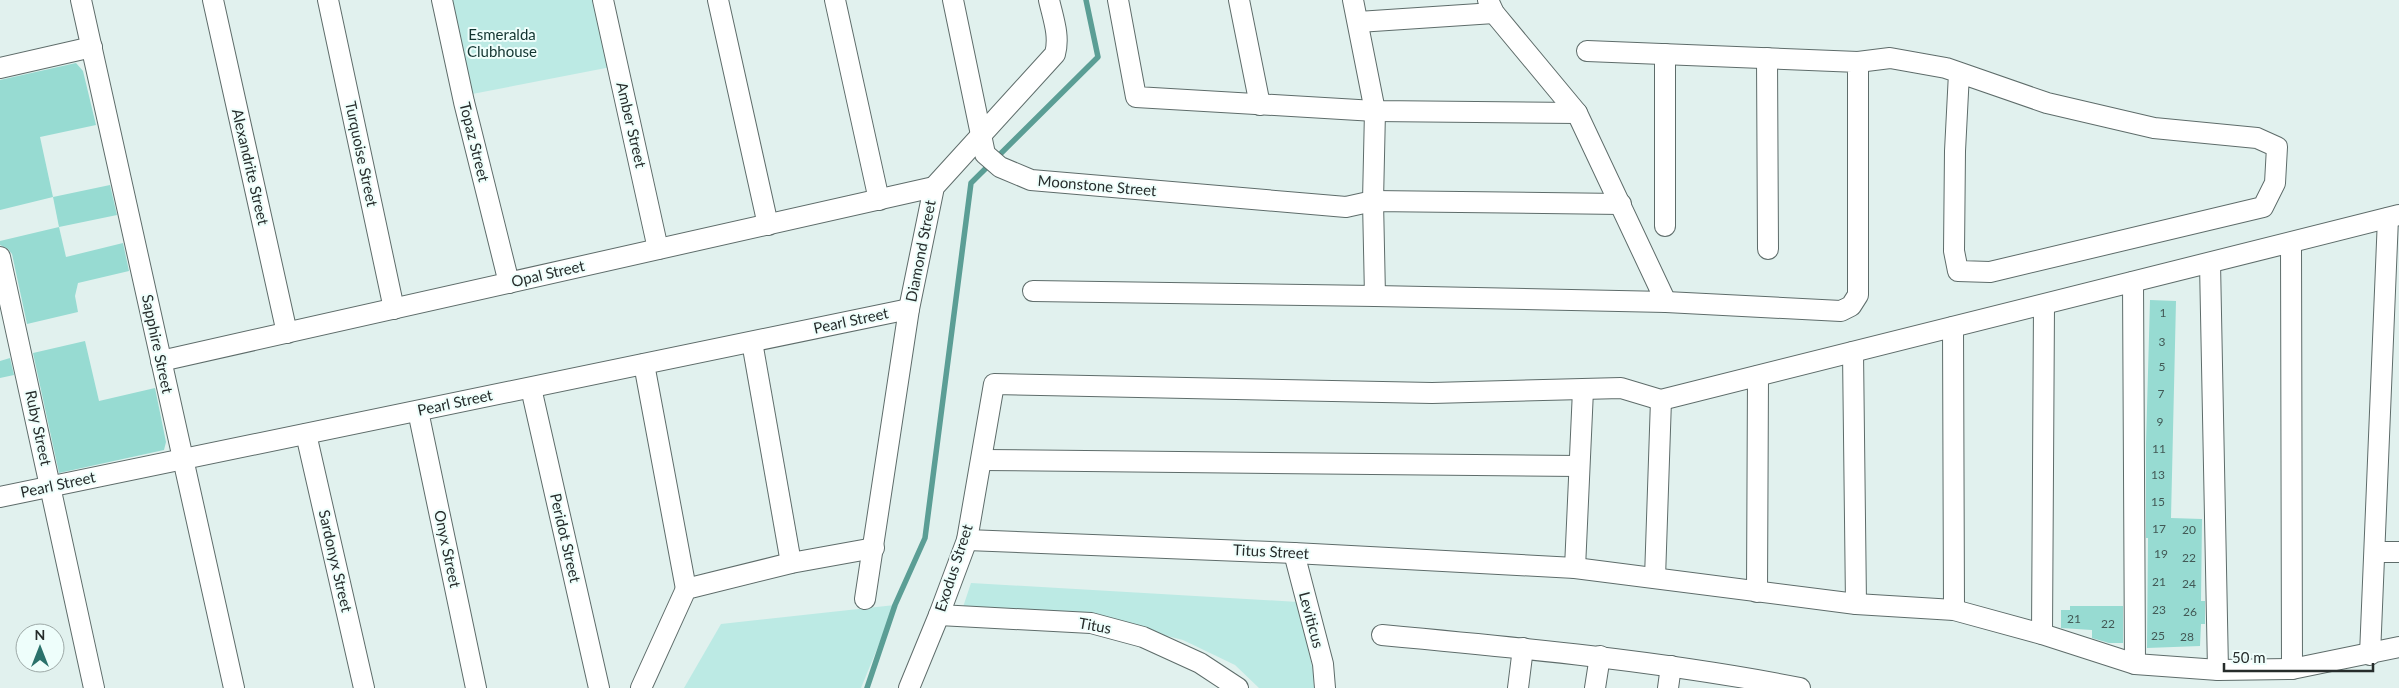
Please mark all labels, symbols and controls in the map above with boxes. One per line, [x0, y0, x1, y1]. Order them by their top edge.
park label: Esmeralda Clubhouse [467, 25, 537, 60]
street label: Amber Street [613, 80, 651, 170]
street label: Turquoise Street [342, 99, 382, 209]
street label: Topaz Street [456, 100, 494, 184]
street label: Alexandrite Street [229, 107, 273, 227]
street label: Moonstone Street [1037, 171, 1158, 199]
street label: Diamond Street [901, 198, 939, 303]
street label: Opal Street [509, 256, 587, 290]
street label: Sapphire Street [139, 293, 177, 396]
street label: Pearl Street [812, 303, 891, 337]
house number: 1 [2160, 305, 2167, 320]
house number: 3 [2159, 334, 2166, 349]
house number: 5 [2159, 359, 2166, 374]
street label: Pearl Street [416, 385, 495, 419]
house number: 7 [2158, 386, 2165, 401]
street label: Ruby Street [22, 389, 56, 468]
house number: 9 [2157, 414, 2164, 429]
house number: 11 [2152, 441, 2166, 456]
street label: Pearl Street [19, 467, 98, 501]
house number: 13 [2151, 467, 2165, 482]
street label: Peridot Street [547, 491, 585, 585]
house number: 15 [2151, 494, 2165, 509]
street label: Sardonyx Street [315, 508, 357, 614]
street label: Onyx Street [431, 508, 465, 590]
street label: Exodus Street [930, 521, 976, 614]
house number: 17 [2152, 521, 2166, 536]
house number: 20 [2182, 522, 2196, 537]
street label: Titus Street [1233, 540, 1310, 562]
house number: 19 [2154, 546, 2168, 561]
house number: 22 [2182, 550, 2196, 565]
house number: 21 [2152, 574, 2166, 589]
house number: 24 [2182, 576, 2196, 591]
street label: Leviticus [1296, 590, 1328, 650]
house number: 23 [2152, 602, 2166, 617]
house number: 26 [2183, 604, 2197, 619]
house number: 21 [2067, 611, 2081, 626]
street label: Titus [1078, 613, 1113, 637]
house number: 22 [2101, 616, 2115, 631]
north arrow [15, 623, 65, 673]
text: N [35, 626, 45, 643]
house number: 25 [2151, 628, 2165, 643]
house number: 28 [2180, 629, 2194, 644]
scale bar [2224, 640, 2373, 672]
text: 50 m [2232, 648, 2266, 666]

